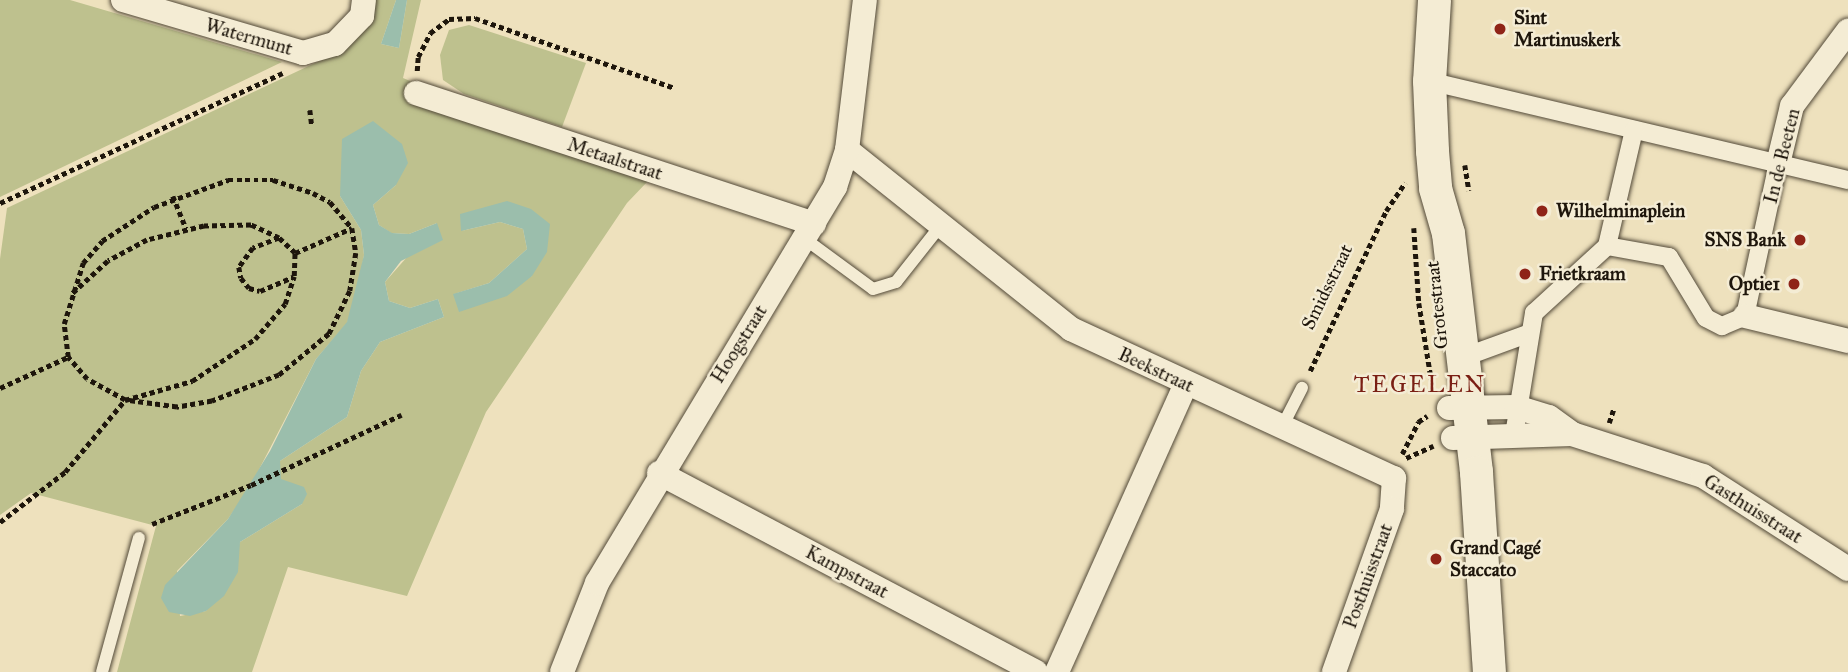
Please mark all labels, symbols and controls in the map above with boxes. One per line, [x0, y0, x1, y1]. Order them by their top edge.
place label: Sint Martinuskerk [1514, 7, 1620, 51]
street label: Watermunt [203, 14, 295, 60]
marker: Sint Martinuskerk [1492, 21, 1508, 37]
street label: In de Beeten [1759, 106, 1805, 206]
street label: Metaalstraat [565, 133, 665, 185]
place label: Wilhelminaplein [1556, 200, 1685, 222]
marker: Wilhelminaplein [1534, 203, 1550, 219]
place label: SNS Bank [1704, 229, 1786, 251]
marker: SNS Bank [1792, 232, 1808, 248]
street label: Smidsstraat [1297, 241, 1357, 333]
street label: Grotestraat [1421, 260, 1453, 350]
place label: Frietkraam [1539, 263, 1626, 285]
marker: Frietkraam [1517, 266, 1533, 282]
place label: Optie1 [1729, 273, 1780, 295]
marker: Optie1 [1786, 276, 1802, 292]
street label: Hoogstraat [706, 301, 772, 387]
street label: Beekstraat [1115, 343, 1197, 397]
district label: TEGELEN [1355, 370, 1485, 398]
street label: Gasthuisstraat [1700, 470, 1806, 548]
street label: Posthuisstraat [1338, 520, 1398, 632]
place label: Grand Cagé Staccato [1450, 537, 1541, 581]
street label: Kampstraat [802, 541, 892, 603]
marker: Grand Cagé Staccato [1428, 551, 1444, 567]

